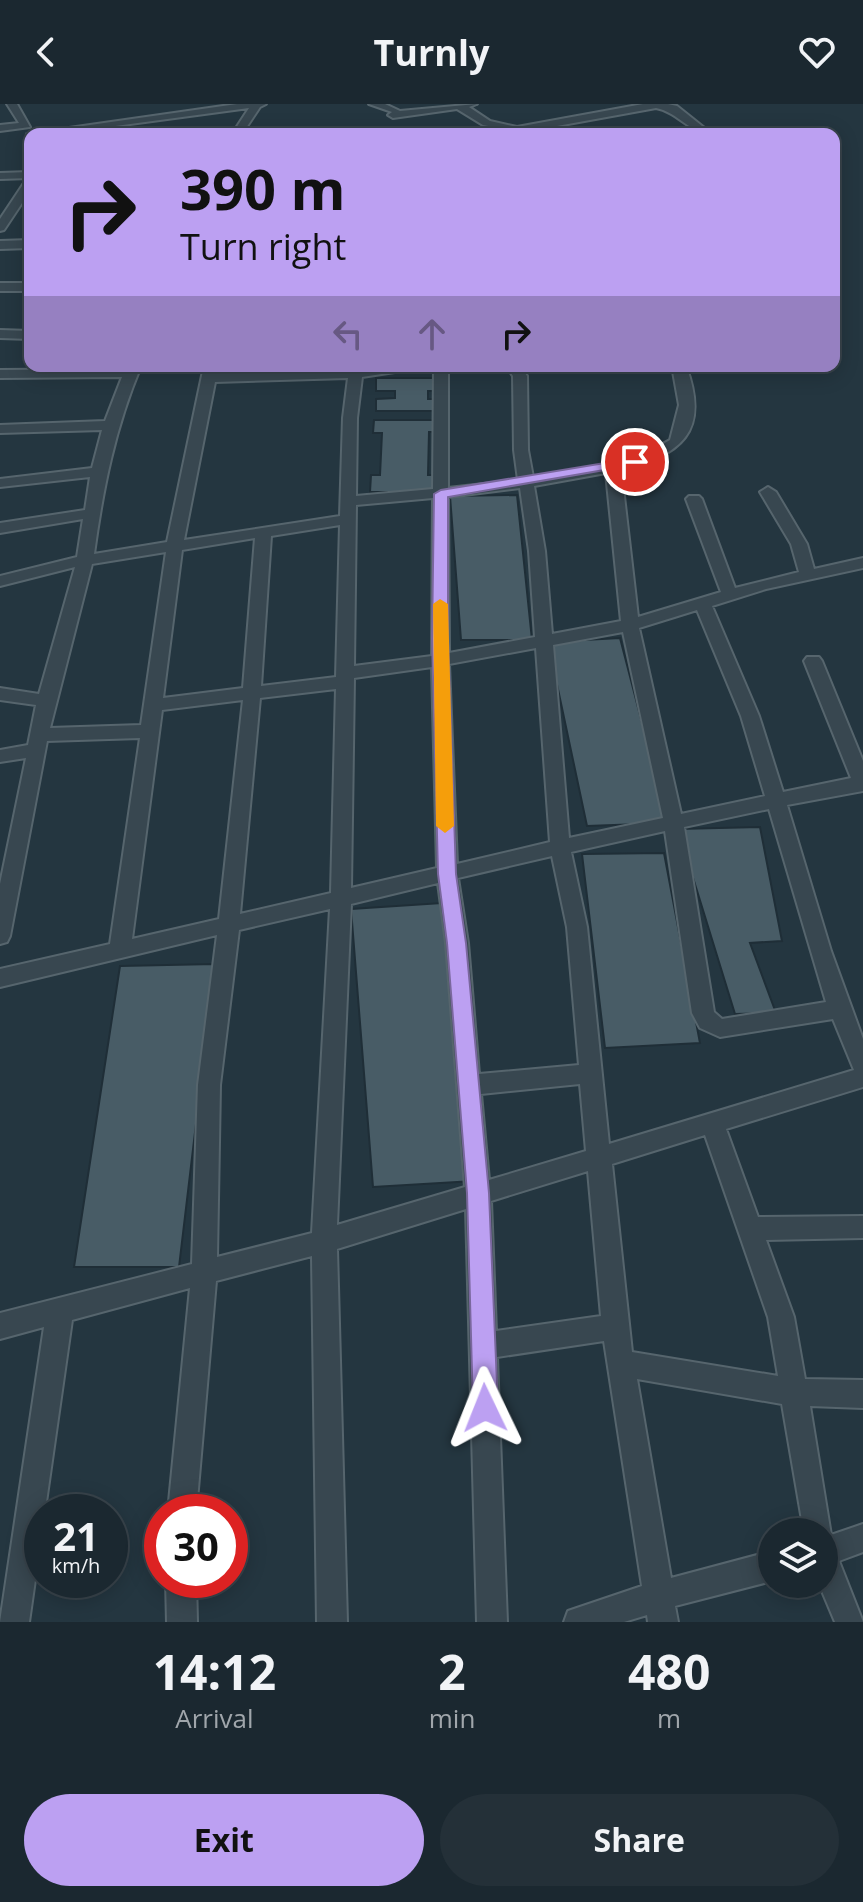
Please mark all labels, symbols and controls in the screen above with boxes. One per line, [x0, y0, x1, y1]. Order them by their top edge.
text: Turnly [374, 28, 489, 77]
icon: back [24, 30, 68, 74]
icon: heart [795, 30, 839, 74]
text: 390 m [180, 150, 346, 226]
icon: right [48, 160, 152, 264]
text: Turn right [180, 222, 346, 271]
icon: left [326, 312, 370, 356]
icon: ahead [410, 312, 454, 356]
icon: right [494, 312, 538, 356]
pin [601, 428, 669, 496]
icon: arrive [613, 440, 657, 484]
position arrow [443, 1366, 527, 1450]
speed limit sign: 30 [144, 1494, 248, 1598]
text: 21 [53, 1508, 99, 1563]
map controls [758, 1518, 838, 1598]
button: layers [758, 1518, 838, 1598]
text: km/h [52, 1552, 100, 1579]
text: 14:12 [153, 1639, 276, 1704]
text: 2 [438, 1639, 466, 1704]
text: 480 [628, 1639, 710, 1704]
text: Arrival [175, 1700, 254, 1736]
text: min [429, 1700, 475, 1736]
text: m [657, 1700, 681, 1736]
button: Exit [24, 1794, 424, 1886]
button: Share [440, 1794, 839, 1886]

